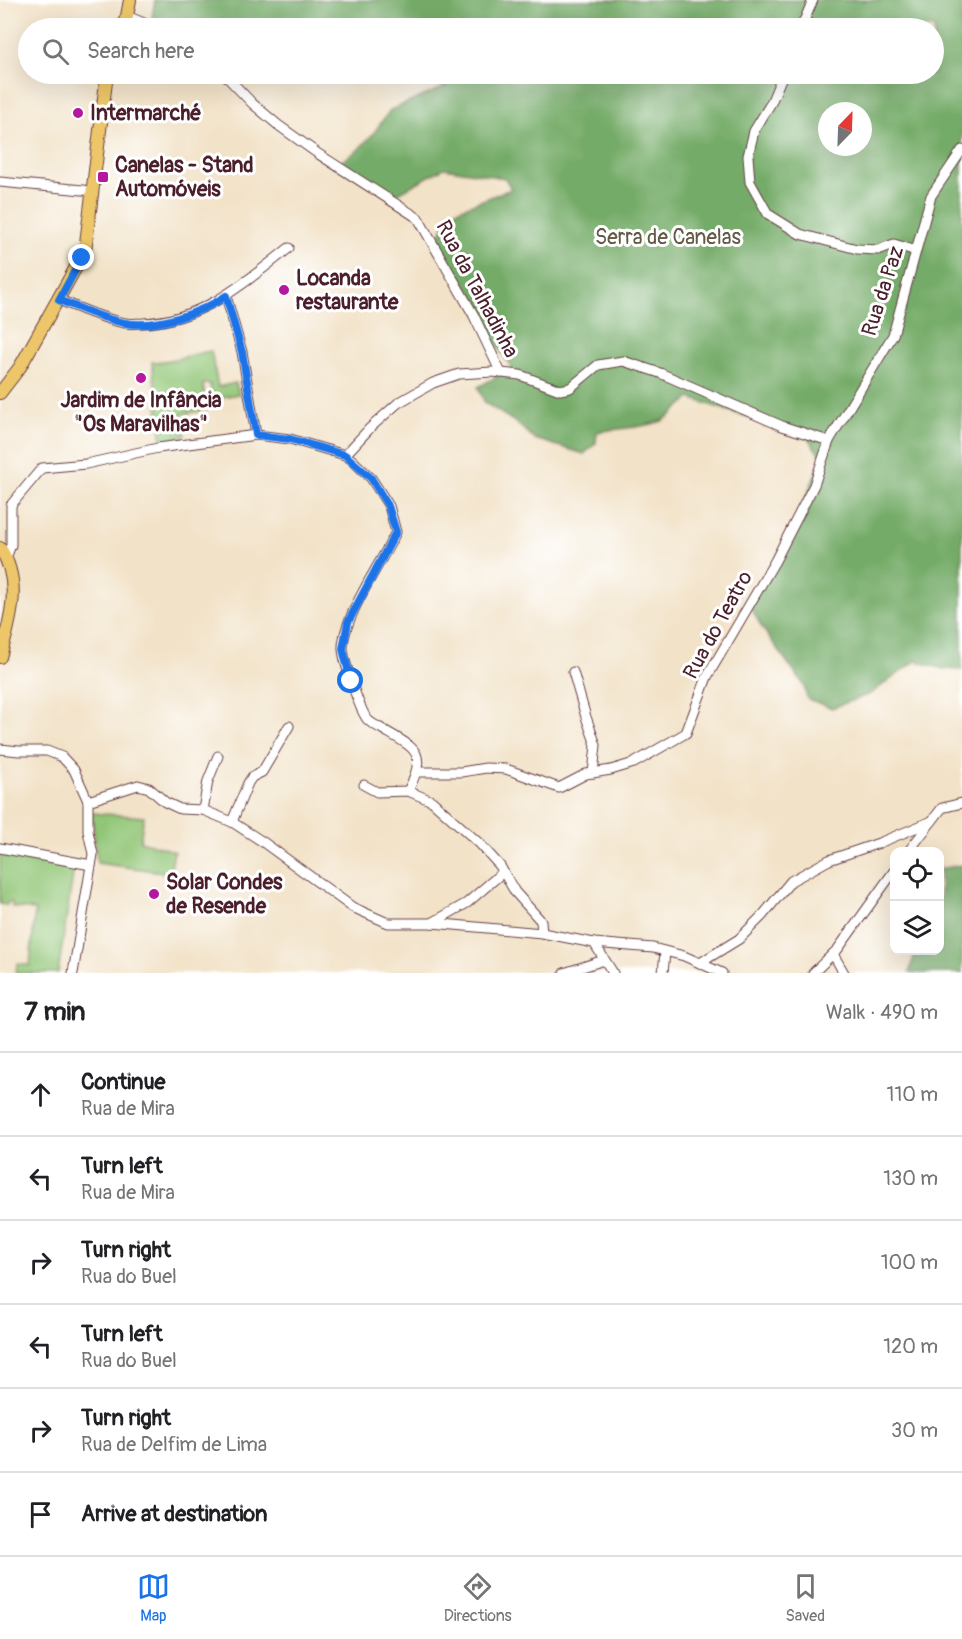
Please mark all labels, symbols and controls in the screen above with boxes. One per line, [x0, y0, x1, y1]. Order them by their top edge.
search box [18, 18, 944, 84]
icon: search [39, 35, 72, 68]
text: Search here [87, 37, 194, 65]
place label: Intermarché [90, 100, 202, 127]
north arrow [818, 102, 872, 156]
marker: Intermarché [71, 106, 85, 120]
place label: Canelas - Stand Automóveis [115, 152, 254, 203]
marker: Canelas - Stand Automóveis [96, 170, 110, 184]
street label: Rua da Talhadinha [429, 216, 525, 362]
park label: Serra de Canelas [595, 224, 742, 251]
street label: Rua da Paz [856, 242, 910, 339]
route end [68, 244, 94, 270]
place label: Locanda restaurante [296, 265, 399, 316]
marker: Locanda restaurante [277, 283, 291, 297]
marker: Jardim de Infância "Os Maravilhas" [134, 371, 148, 385]
place label: Jardim de Infância "Os Maravilhas" [60, 387, 222, 438]
street label: Rua do Teatro [677, 566, 759, 684]
route start [337, 667, 363, 693]
map controls [890, 847, 944, 955]
button: locate [890, 847, 944, 901]
place label: Solar Condes de Resende [166, 869, 283, 920]
marker: Solar Condes de Resende [147, 887, 161, 901]
button: layers [890, 901, 944, 955]
text: 7 min [24, 996, 86, 1028]
text: Walk · 490 m [826, 1000, 938, 1025]
text: Continue [81, 1068, 165, 1096]
icon: ahead [24, 1078, 57, 1111]
text: 110 m [887, 1082, 938, 1107]
text: Rua de Mira [81, 1096, 175, 1121]
text: Turn left [81, 1152, 163, 1180]
icon: left [24, 1162, 57, 1195]
text: 130 m [883, 1166, 938, 1191]
text: Rua de Mira [81, 1180, 175, 1205]
text: Turn right [81, 1236, 171, 1264]
icon: right [24, 1246, 57, 1279]
text: 100 m [881, 1250, 938, 1275]
text: Rua do Buel [81, 1264, 177, 1289]
text: Turn left [81, 1320, 163, 1348]
icon: left [24, 1330, 57, 1363]
text: 120 m [883, 1334, 938, 1359]
text: Rua do Buel [81, 1348, 177, 1373]
text: Turn right [81, 1404, 171, 1432]
icon: right [24, 1414, 57, 1447]
text: 30 m [891, 1418, 938, 1443]
text: Rua de Delfim de Lima [81, 1432, 267, 1457]
icon: arrive [24, 1498, 57, 1531]
text: Arrive at destination [81, 1500, 267, 1528]
tab: Map [137, 1570, 170, 1626]
tab: Directions [444, 1570, 512, 1626]
tab: Saved [785, 1570, 825, 1626]

